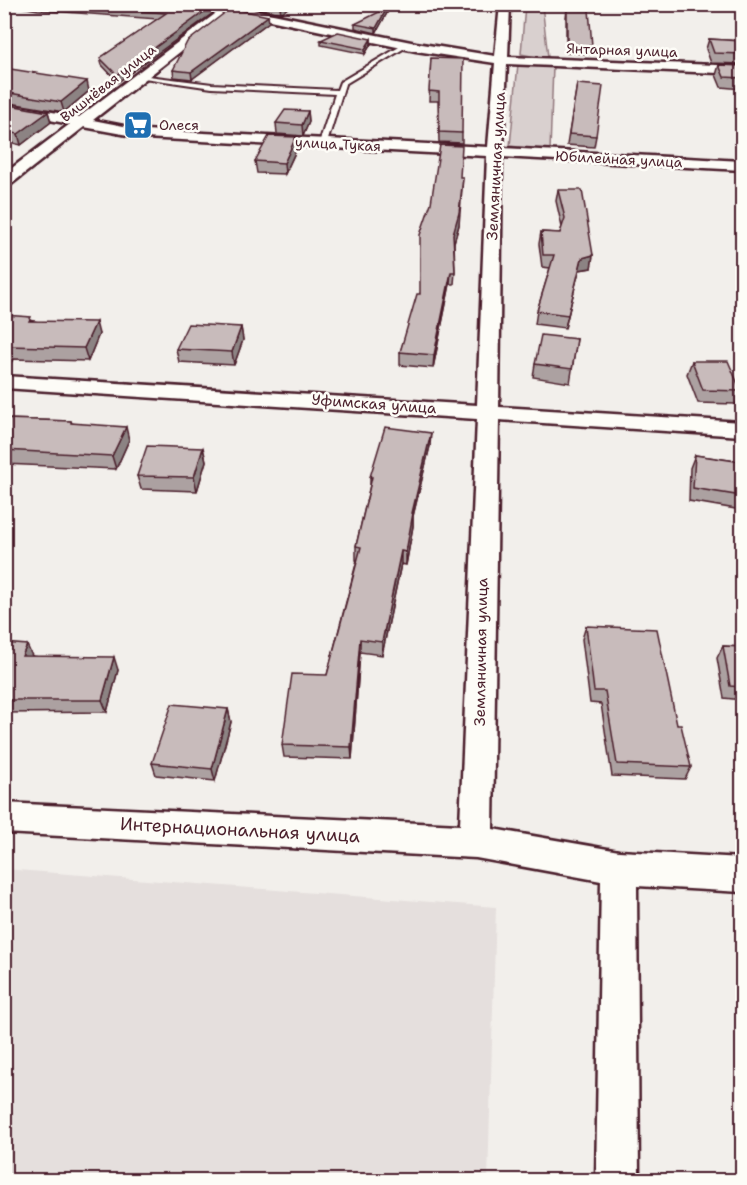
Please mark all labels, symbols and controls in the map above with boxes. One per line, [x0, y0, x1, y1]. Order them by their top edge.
street label: Янтарная улица [566, 39, 678, 61]
street label: Вишнёвая улица [57, 40, 160, 126]
street label: Земляничная улица [482, 91, 510, 241]
supermarket icon: Олеся [122, 109, 154, 141]
place label: Олеся [159, 116, 199, 134]
street label: улица Тукая [295, 133, 381, 155]
street label: Юбилейная улица [555, 147, 683, 171]
street label: Уфимская улица [311, 390, 438, 418]
street label: Земляничная улица [470, 577, 492, 726]
street label: Интернациональная улица [119, 812, 361, 848]

